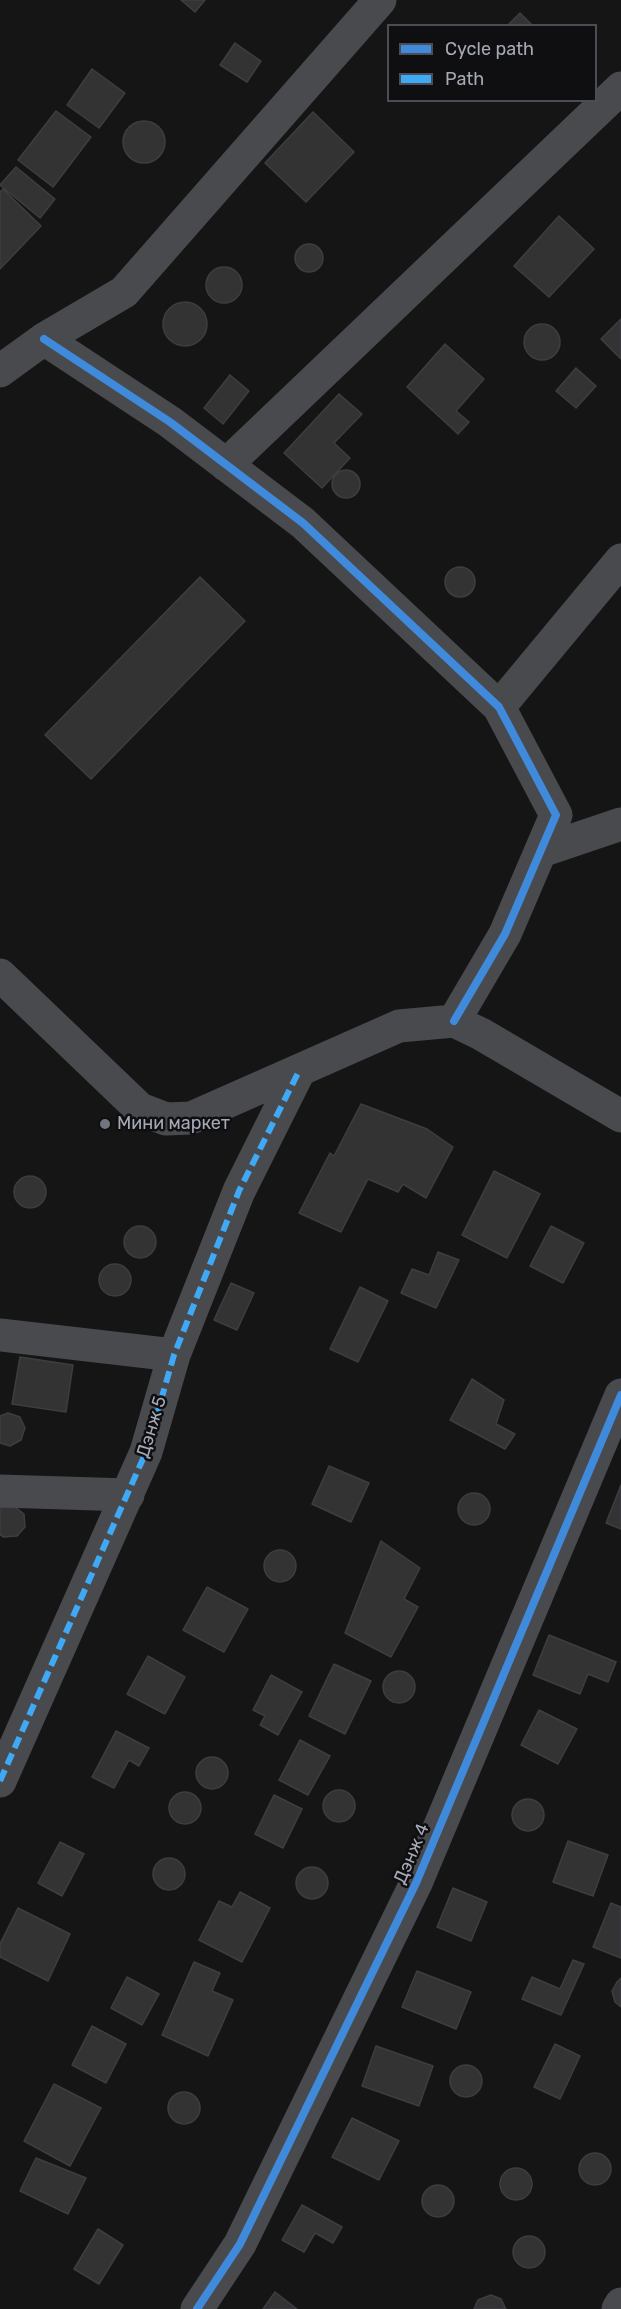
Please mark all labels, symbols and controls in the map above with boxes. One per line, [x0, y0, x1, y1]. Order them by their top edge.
legend [387, 24, 597, 102]
text: Cycle path [445, 38, 534, 60]
text: Path [445, 68, 484, 90]
place label: Мини маркет [117, 1113, 230, 1135]
marker: Мини маркет [98, 1117, 112, 1131]
street label: Дэнж 5 [132, 1394, 172, 1460]
street label: Дэнж 4 [390, 1820, 434, 1888]

